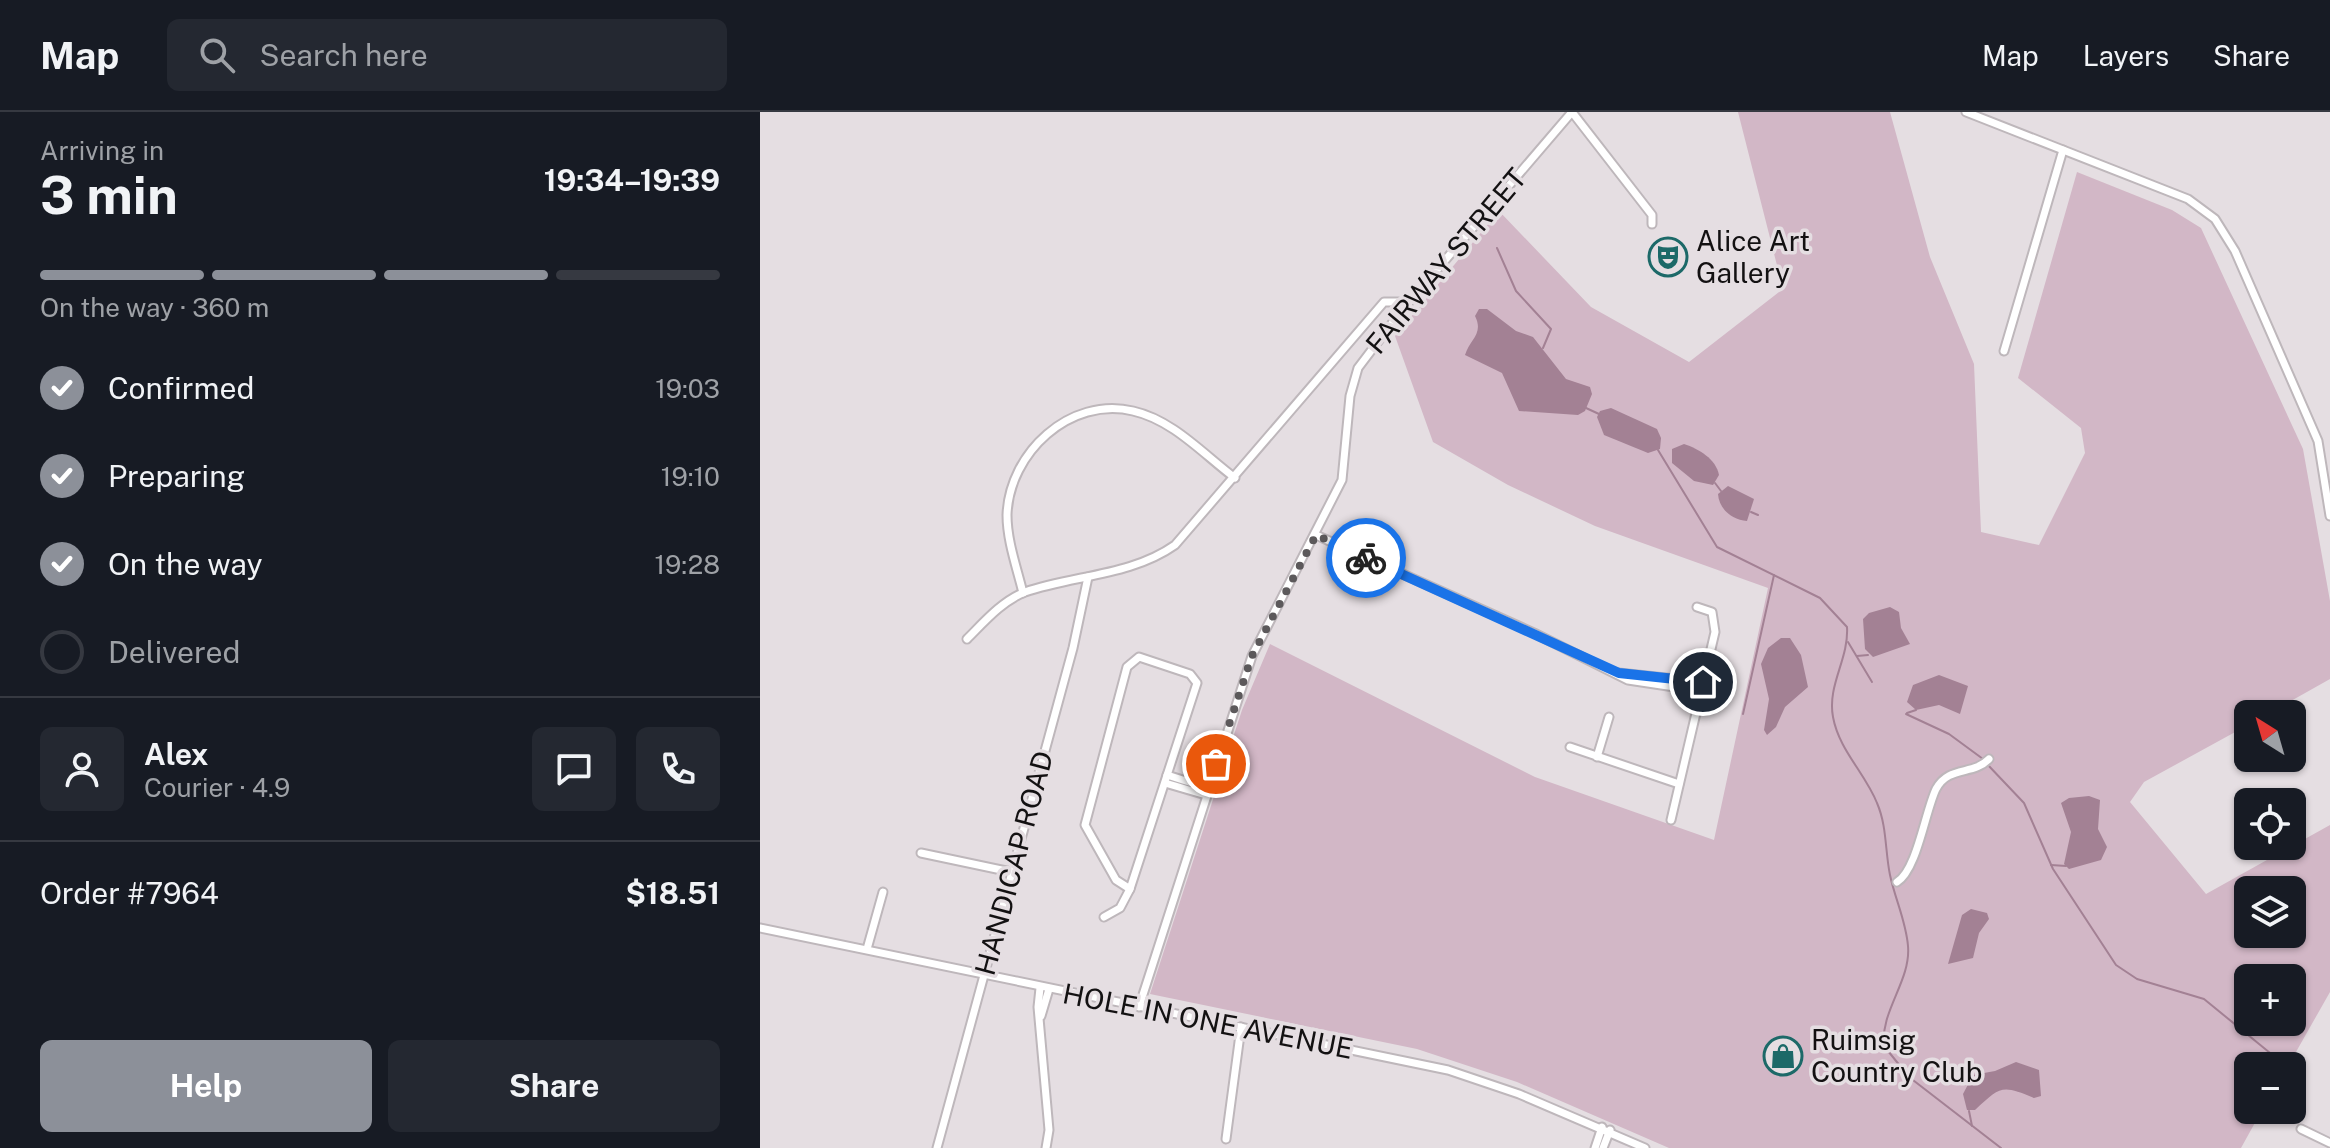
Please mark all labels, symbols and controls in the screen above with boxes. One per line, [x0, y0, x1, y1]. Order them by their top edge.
search box [167, 19, 727, 91]
text: Map [40, 33, 119, 78]
icon: search [195, 33, 239, 77]
text: Search here [259, 37, 428, 73]
text: Map [1982, 39, 2039, 72]
text: Layers [2083, 39, 2169, 72]
text: Share [2213, 39, 2290, 72]
text: Arriving in [40, 135, 164, 166]
street label: FAIRWAY STREET [1359, 161, 1533, 360]
text: 19:34–19:39 [544, 162, 720, 198]
text: 3 min [40, 165, 178, 226]
place label: Alice Art Gallery [1696, 224, 1810, 289]
theatre icon: Alice Art Gallery [1647, 236, 1689, 278]
text: On the way · 360 m [40, 292, 269, 323]
icon: check [40, 366, 84, 410]
text: Confirmed [108, 370, 254, 406]
text: 19:03 [655, 373, 720, 404]
icon: check [40, 454, 84, 498]
text: Preparing [108, 458, 245, 494]
text: 19:10 [661, 461, 720, 492]
courier [1326, 518, 1406, 598]
icon: bike [1344, 536, 1388, 580]
icon: check [40, 542, 84, 586]
text: On the way [108, 546, 262, 582]
text: 19:28 [654, 549, 720, 580]
text: Delivered [108, 634, 240, 670]
pin [1669, 648, 1737, 716]
icon: home [1681, 660, 1725, 704]
north arrow [2234, 700, 2306, 772]
map controls [2234, 700, 2306, 1124]
button: person [40, 727, 124, 811]
button: chat [532, 727, 616, 811]
button: phone [636, 727, 720, 811]
pin [1182, 730, 1250, 798]
text: Alex [144, 736, 208, 772]
icon: bag [1194, 742, 1238, 786]
street label: HANDICAP ROAD [968, 747, 1059, 979]
text: Courier · 4.9 [144, 772, 290, 803]
button: locate [2234, 788, 2306, 860]
text: Order #7964 [40, 875, 219, 911]
text: $18.51 [625, 875, 720, 911]
button: layers [2234, 876, 2306, 948]
button: + [2234, 964, 2306, 1036]
street label: HOLE IN ONE AVENUE [1060, 976, 1356, 1065]
place label: Ruimsig Country Club [1811, 1023, 1982, 1088]
shop icon: Ruimsig Country Club [1762, 1035, 1804, 1077]
button: Help [40, 1040, 372, 1132]
button: Share [388, 1040, 720, 1132]
button: − [2234, 1052, 2306, 1124]

